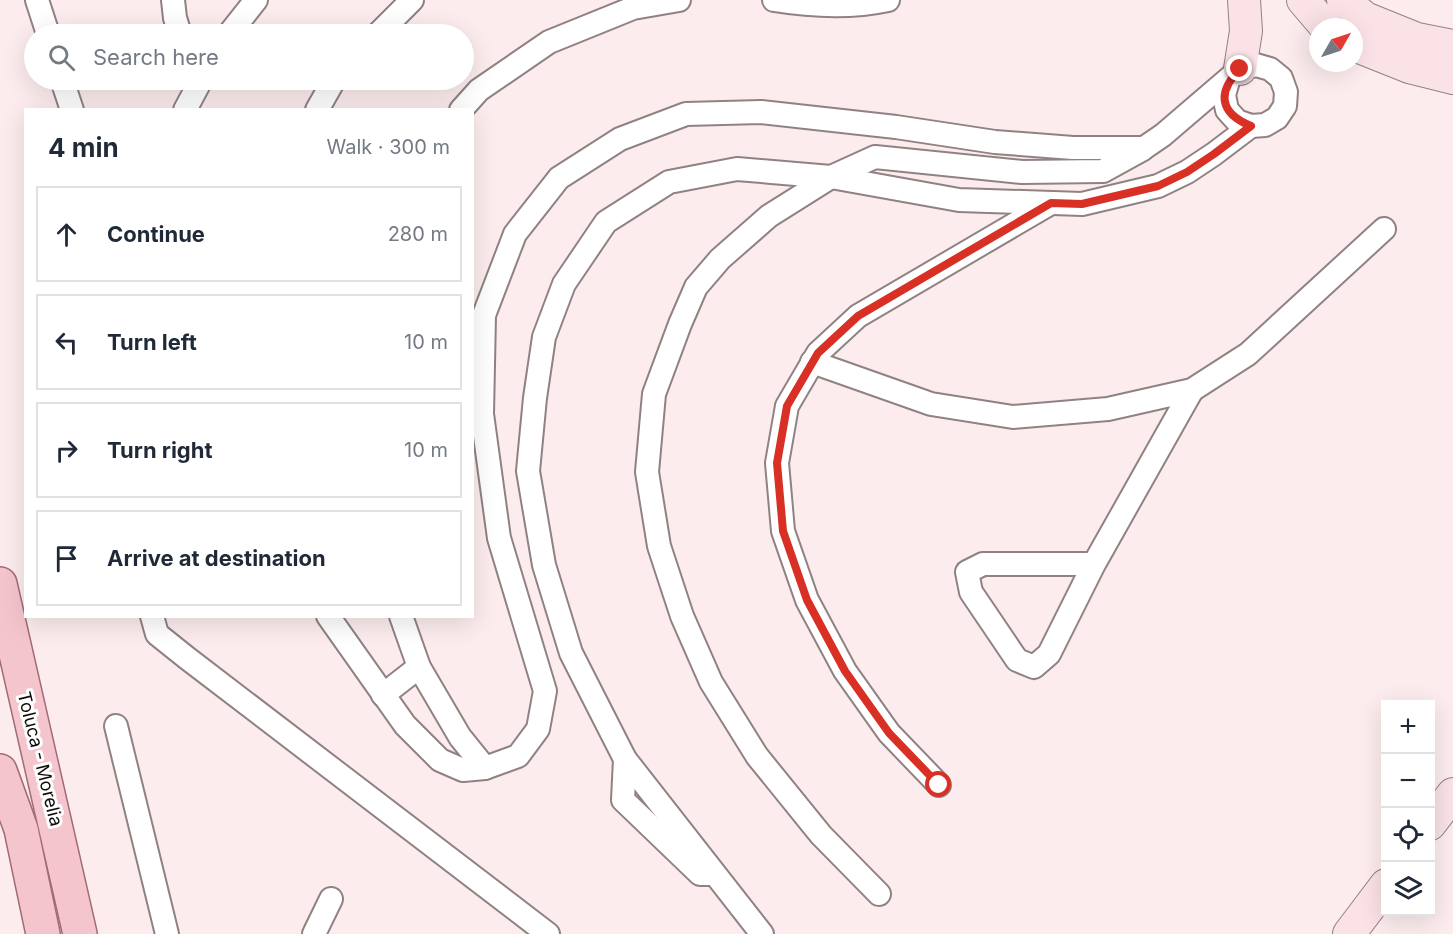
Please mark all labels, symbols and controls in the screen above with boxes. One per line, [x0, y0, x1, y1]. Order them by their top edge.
north arrow [1309, 18, 1363, 72]
search box [24, 24, 474, 90]
icon: search [45, 41, 78, 74]
text: Search here [93, 44, 219, 70]
route end [1226, 55, 1252, 81]
text: 4 min [48, 132, 119, 163]
text: Walk · 300 m [327, 135, 450, 159]
icon: ahead [50, 218, 83, 251]
text: Continue [107, 221, 205, 247]
text: 280 m [388, 222, 448, 246]
icon: left [50, 326, 83, 359]
text: Turn left [107, 329, 197, 355]
text: 10 m [404, 330, 448, 354]
icon: right [50, 434, 83, 467]
text: Turn right [107, 437, 213, 463]
text: 10 m [404, 438, 448, 462]
icon: arrive [50, 542, 83, 575]
text: Arrive at destination [107, 545, 326, 571]
street label: Toluca - Morelia [14, 689, 67, 828]
map controls [1381, 700, 1435, 916]
button: + [1381, 700, 1435, 754]
button: − [1381, 754, 1435, 808]
route start [925, 771, 951, 797]
button: locate [1381, 808, 1435, 862]
button: layers [1381, 862, 1435, 916]

